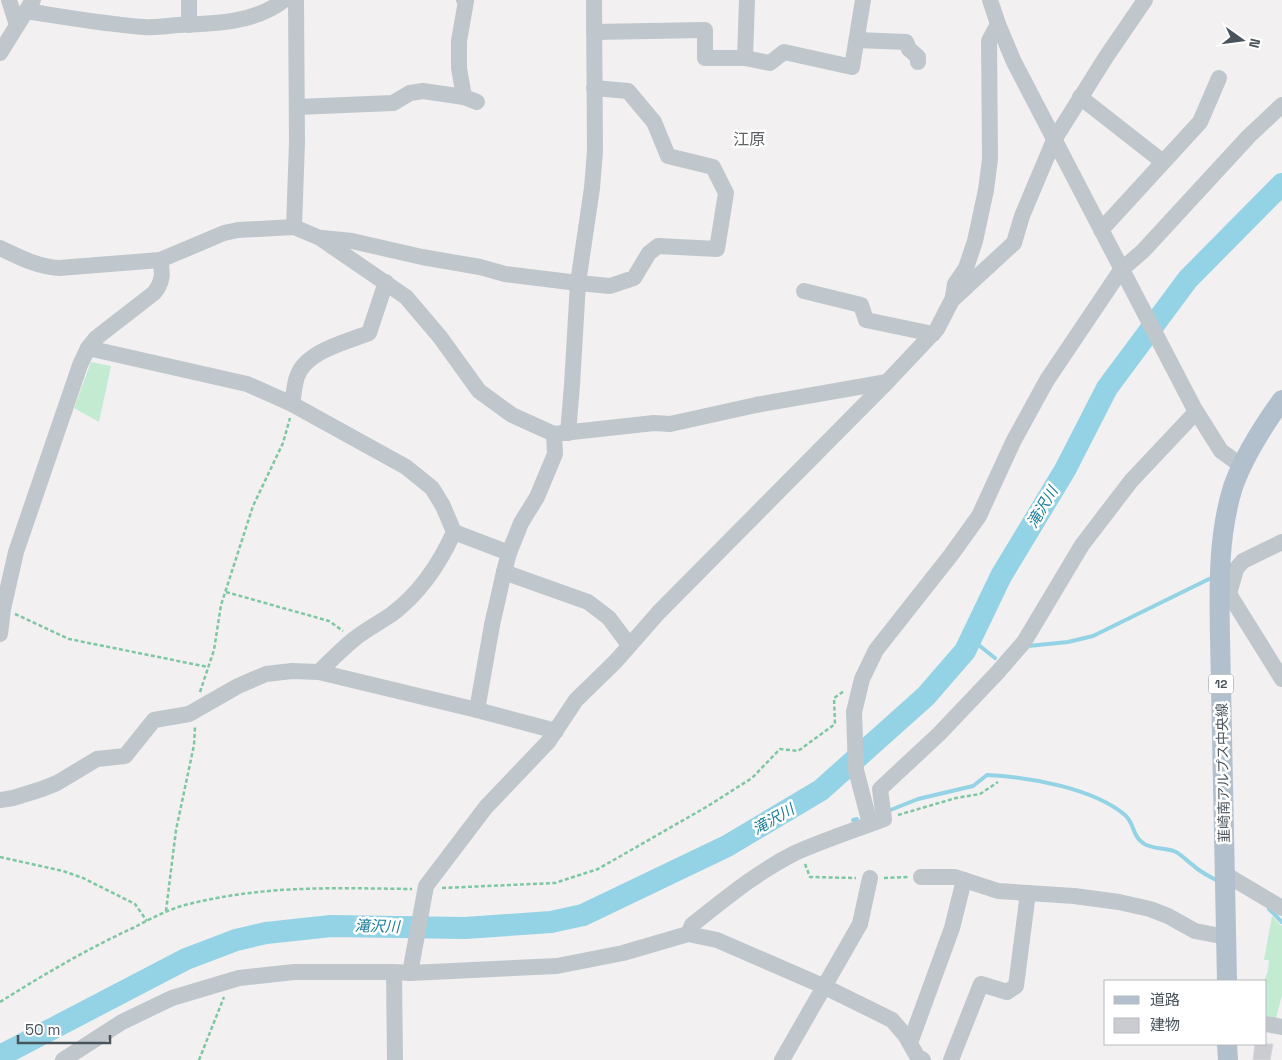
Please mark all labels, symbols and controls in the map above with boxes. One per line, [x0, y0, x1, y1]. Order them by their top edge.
north arrow [1217, 15, 1267, 65]
text: N [1245, 36, 1264, 50]
district label: 江原 [733, 129, 765, 150]
water label: 滝沢川 [1022, 481, 1063, 531]
road number: 12 [1208, 674, 1234, 694]
street label: 韮崎南アルプス中央線 [1213, 703, 1233, 843]
water label: 滝沢川 [749, 799, 799, 838]
water label: 滝沢川 [354, 916, 402, 936]
legend [1104, 980, 1267, 1045]
text: 道路 [1150, 990, 1180, 1009]
scale bar [18, 1012, 110, 1044]
text: 建物 [1150, 1015, 1180, 1034]
text: 50 m [25, 1020, 60, 1039]

